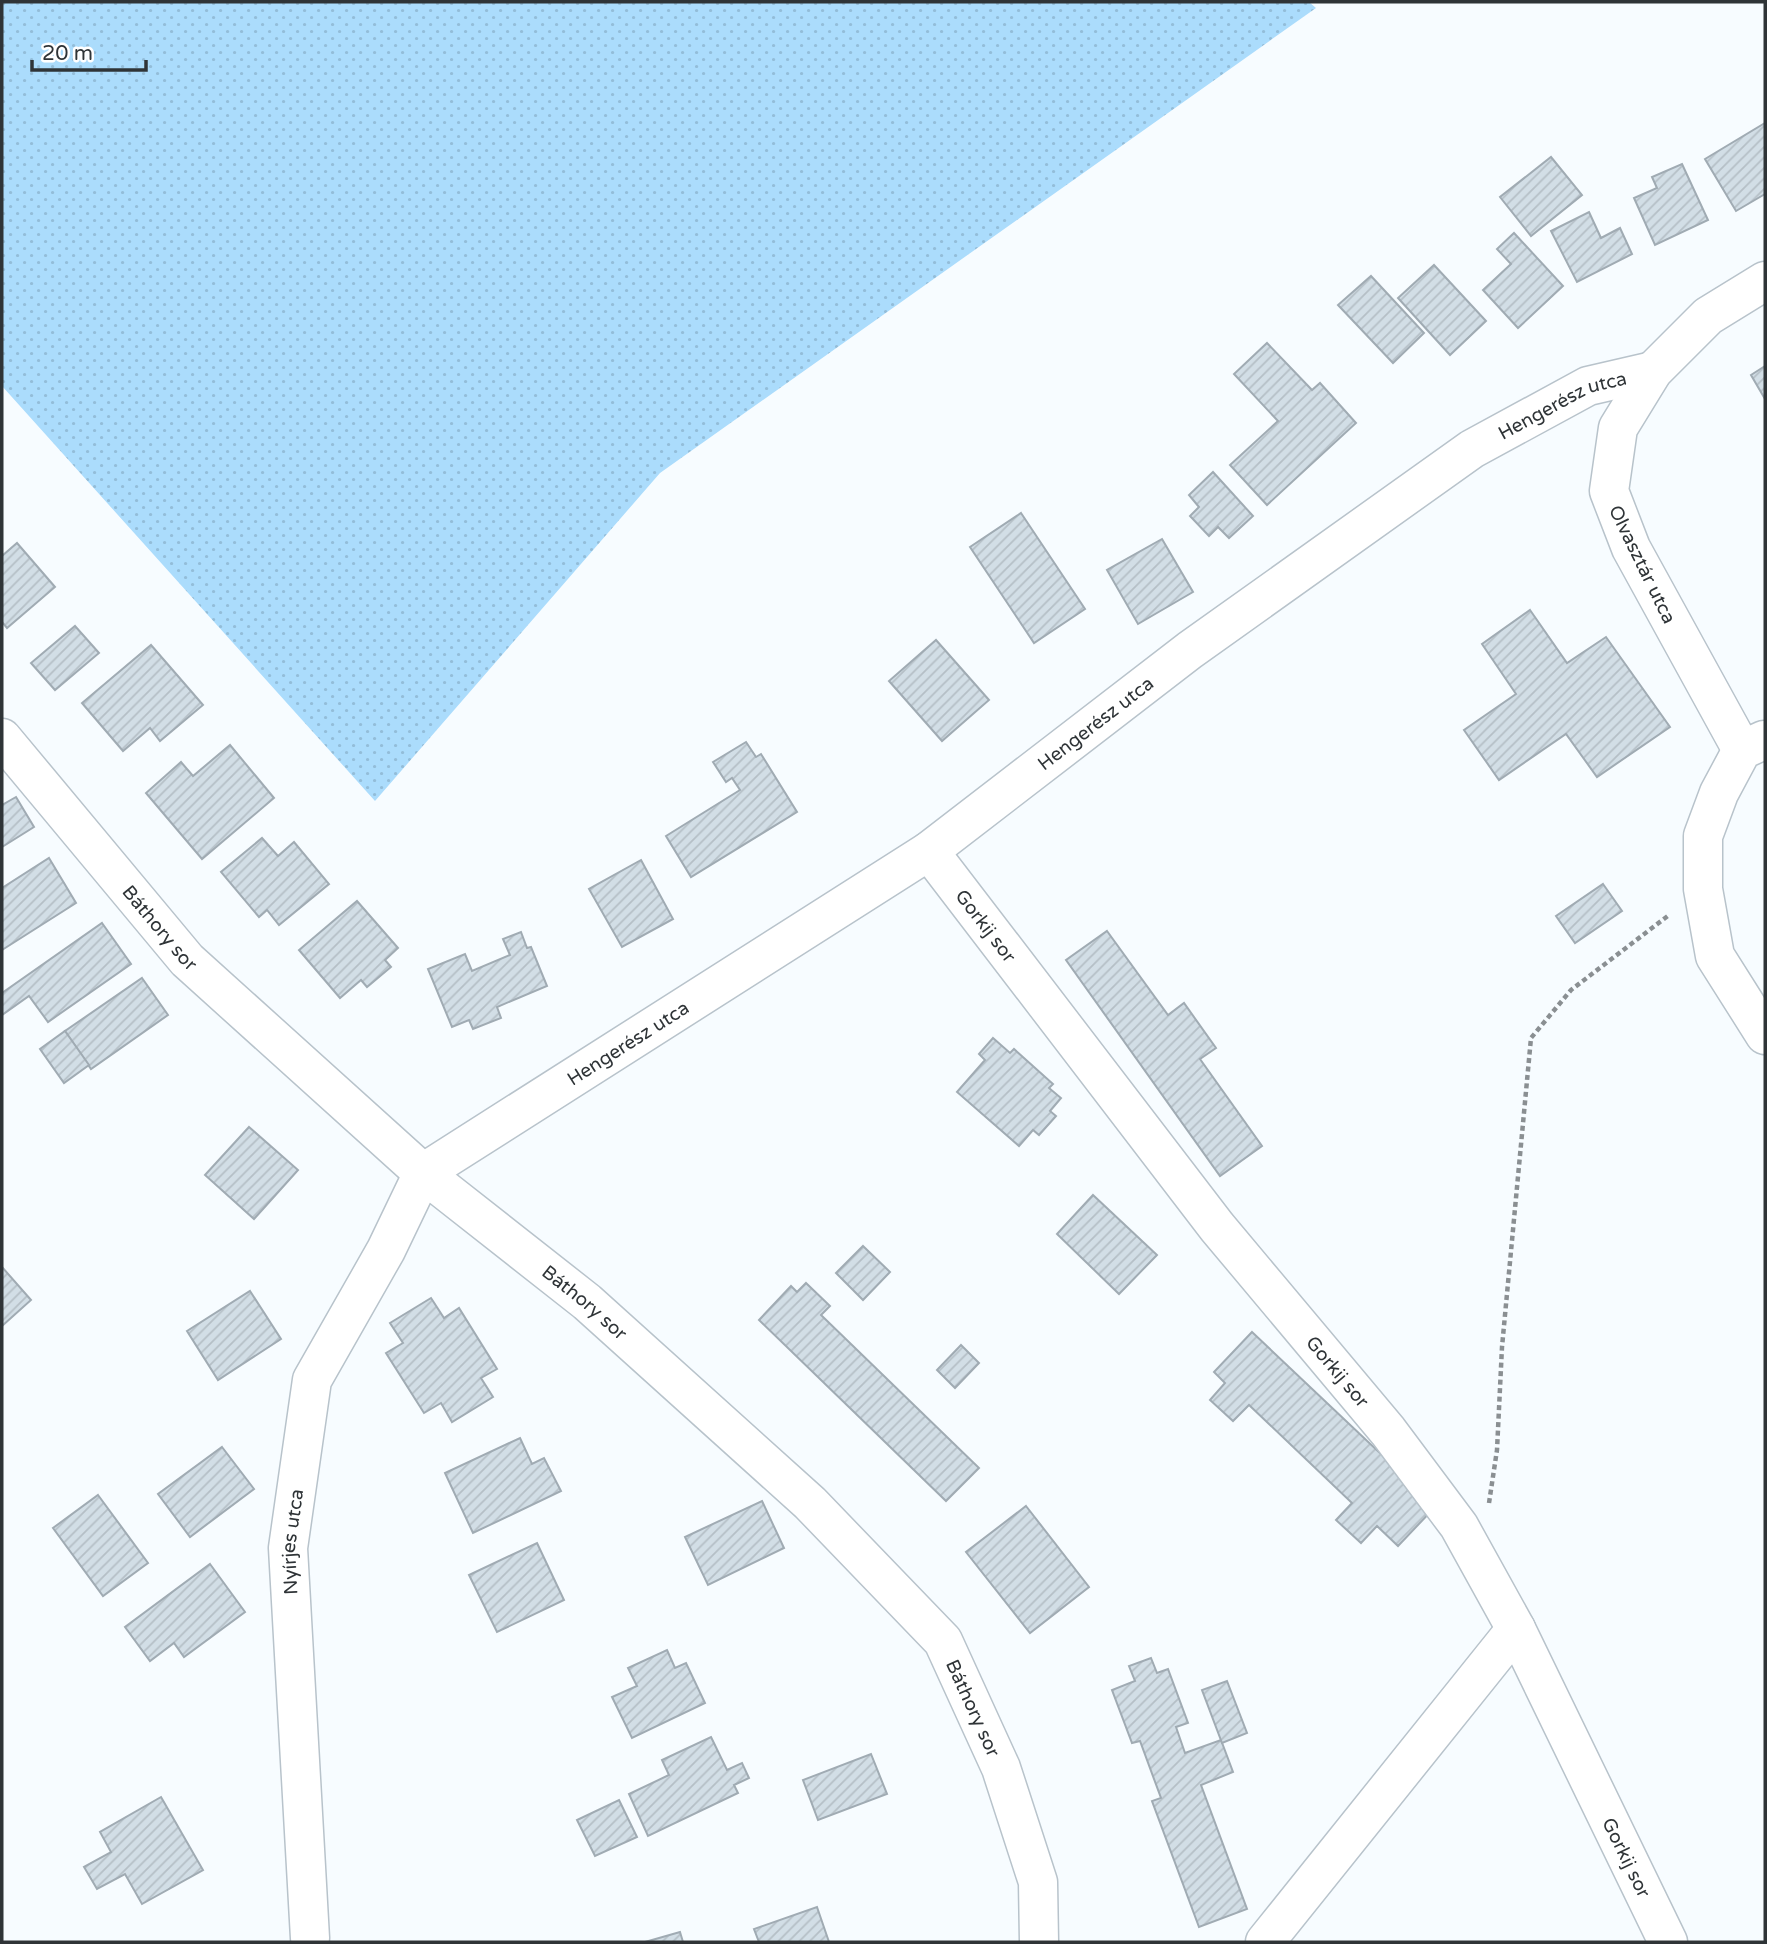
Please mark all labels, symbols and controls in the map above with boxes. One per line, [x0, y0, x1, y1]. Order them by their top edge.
scale bar [32, 28, 145, 72]
text: 20 m [42, 41, 93, 66]
street label: Hengerész utca [1495, 367, 1629, 445]
street label: Olvasztár utca [1604, 502, 1680, 627]
street label: Hengerész utca [1034, 672, 1158, 775]
street label: Báthory sor [117, 881, 202, 976]
street label: Gorkij sor [950, 885, 1021, 968]
street label: Hengerész utca [563, 997, 693, 1090]
street label: Báthory sor [537, 1261, 632, 1345]
street label: Gorkij sor [1301, 1332, 1374, 1413]
street label: Nyírjes utca [277, 1488, 308, 1595]
street label: Báthory sor [941, 1656, 1005, 1761]
street label: Gorkij sor [1597, 1814, 1655, 1902]

